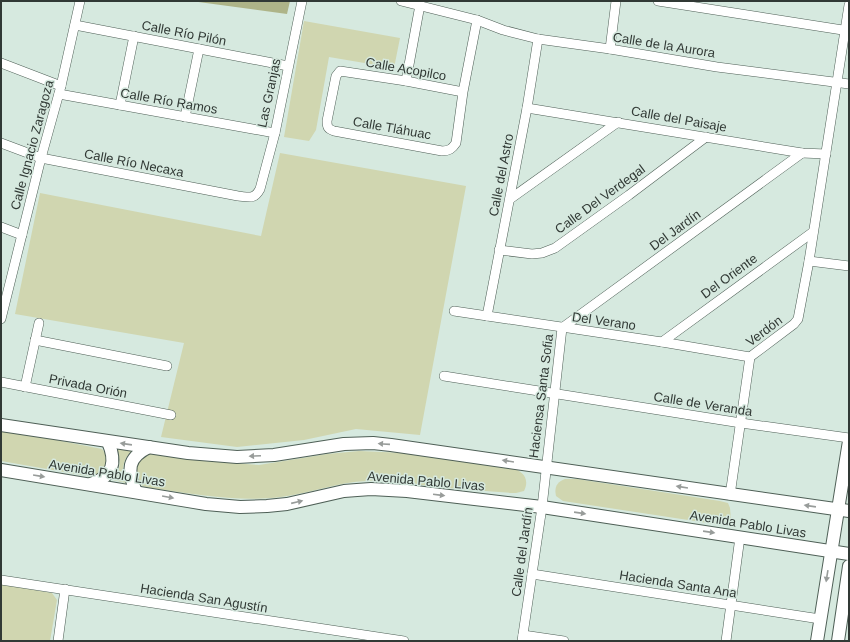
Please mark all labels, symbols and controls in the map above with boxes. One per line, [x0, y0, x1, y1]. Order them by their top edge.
street label: Calle Río Pilón [140, 17, 228, 49]
street label: Calle de la Aurora [612, 30, 717, 61]
street label: Calle Acopilco [364, 55, 448, 83]
street label: Las Granjas [254, 57, 284, 129]
street label: Calle Ignacio Zaragoza [7, 78, 57, 212]
street label: Calle Río Ramos [119, 85, 219, 117]
street label: Calle del Paisaje [630, 103, 728, 135]
street label: Calle Tláhuac [352, 114, 433, 142]
street label: Calle del Astro [486, 132, 516, 218]
street label: Calle Río Necaxa [83, 146, 186, 180]
street label: Calle Del Verdegal [552, 161, 648, 237]
street label: Del Jardín [647, 207, 703, 253]
street label: Del Oriente [698, 251, 760, 301]
street label: Del Verano [571, 309, 637, 333]
street label: Verdón [743, 313, 785, 349]
street label: Haciensa Santa Sofia [526, 332, 556, 459]
street label: Privada Orión [48, 371, 128, 401]
street label: Calle de Veranda [653, 389, 754, 419]
one-way arrow [378, 440, 390, 447]
one-way arrow [120, 441, 132, 447]
one-way arrow [249, 453, 261, 460]
street label: Avenida Pablo Livas [48, 456, 167, 490]
one-way arrow [502, 458, 514, 464]
street label: Avenida Pablo Livas [367, 468, 486, 494]
one-way arrow [33, 473, 46, 479]
one-way arrow [676, 484, 688, 490]
one-way arrow [433, 492, 445, 498]
one-way arrow [162, 494, 174, 500]
one-way arrow [290, 498, 303, 504]
one-way arrow [804, 503, 816, 509]
street label: Calle del Jardín [508, 506, 536, 598]
street label: Avenida Pablo Livas [689, 507, 808, 541]
one-way arrow [574, 510, 586, 516]
one-way arrow [703, 529, 715, 535]
street label: Hacienda Santa Ana [618, 567, 738, 601]
one-way arrow [824, 570, 830, 582]
street label: Hacienda San Agustín [139, 581, 269, 615]

